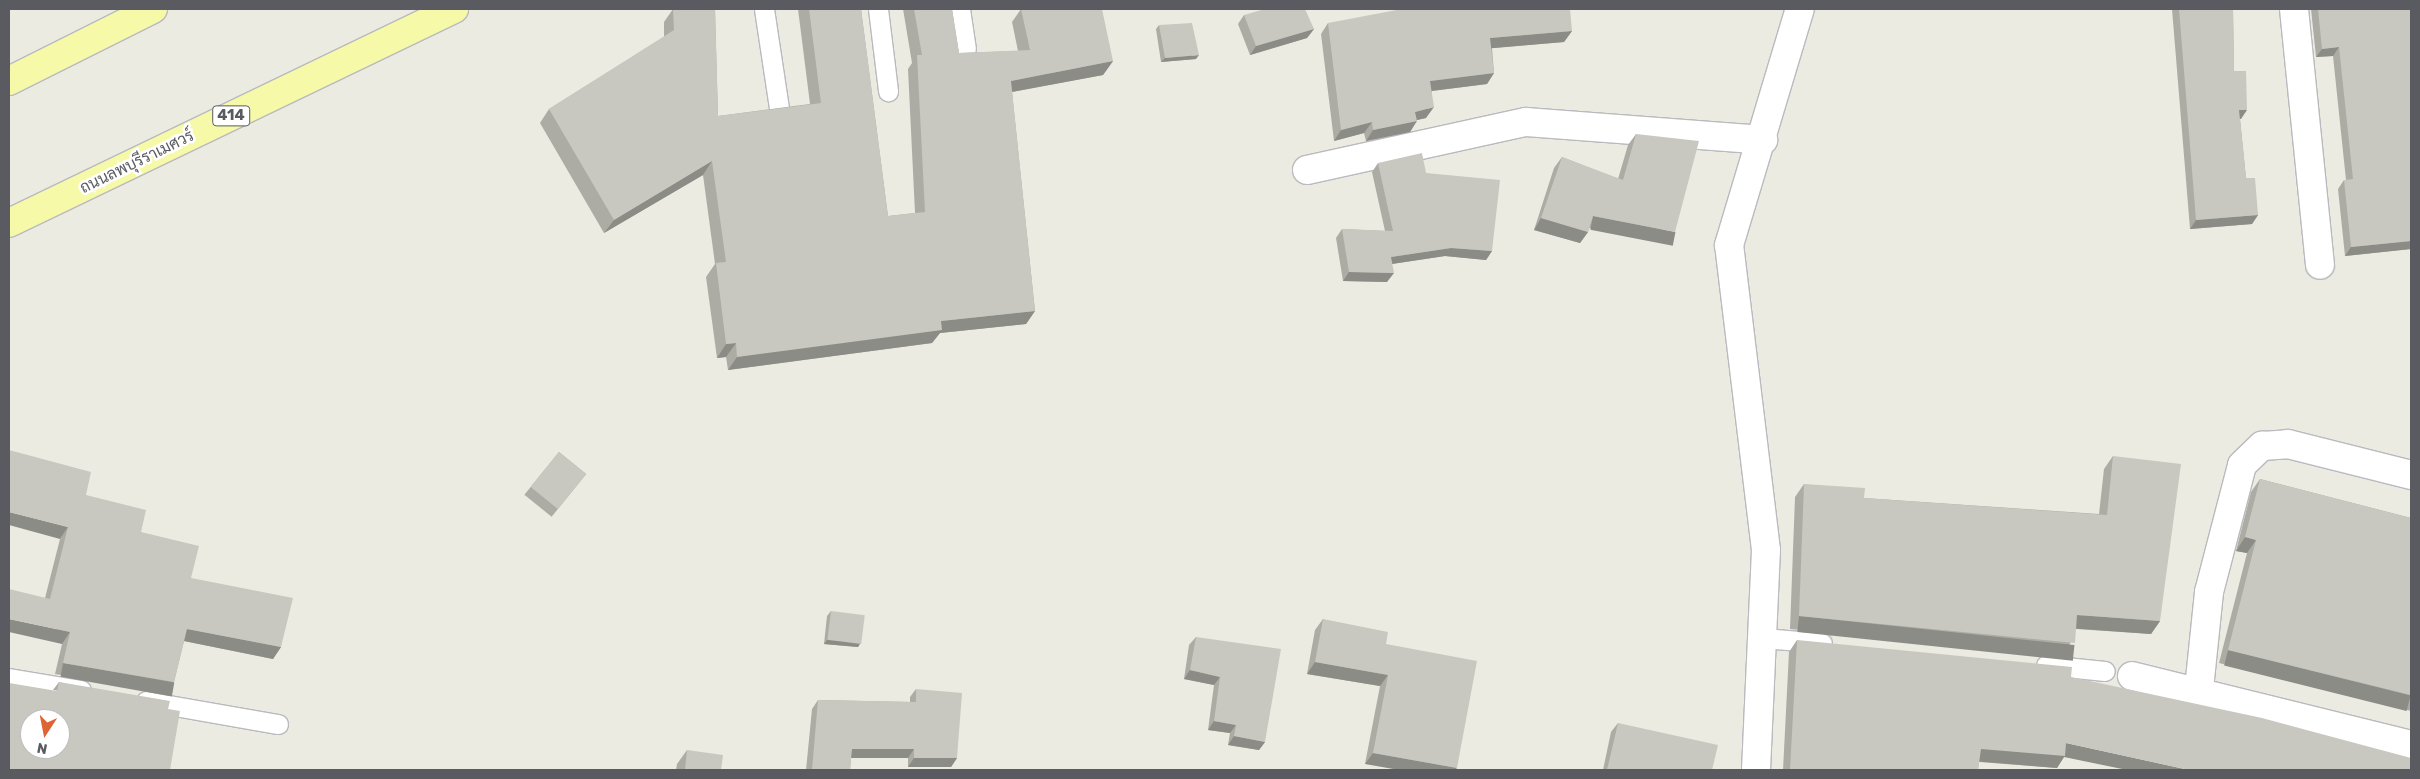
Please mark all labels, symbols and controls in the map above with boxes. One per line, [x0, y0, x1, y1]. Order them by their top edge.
road number: 414 [211, 104, 251, 128]
street label: ถนนลพบุรีราเมศวร์ [77, 126, 197, 198]
north arrow [20, 709, 70, 759]
text: N [36, 739, 49, 758]

